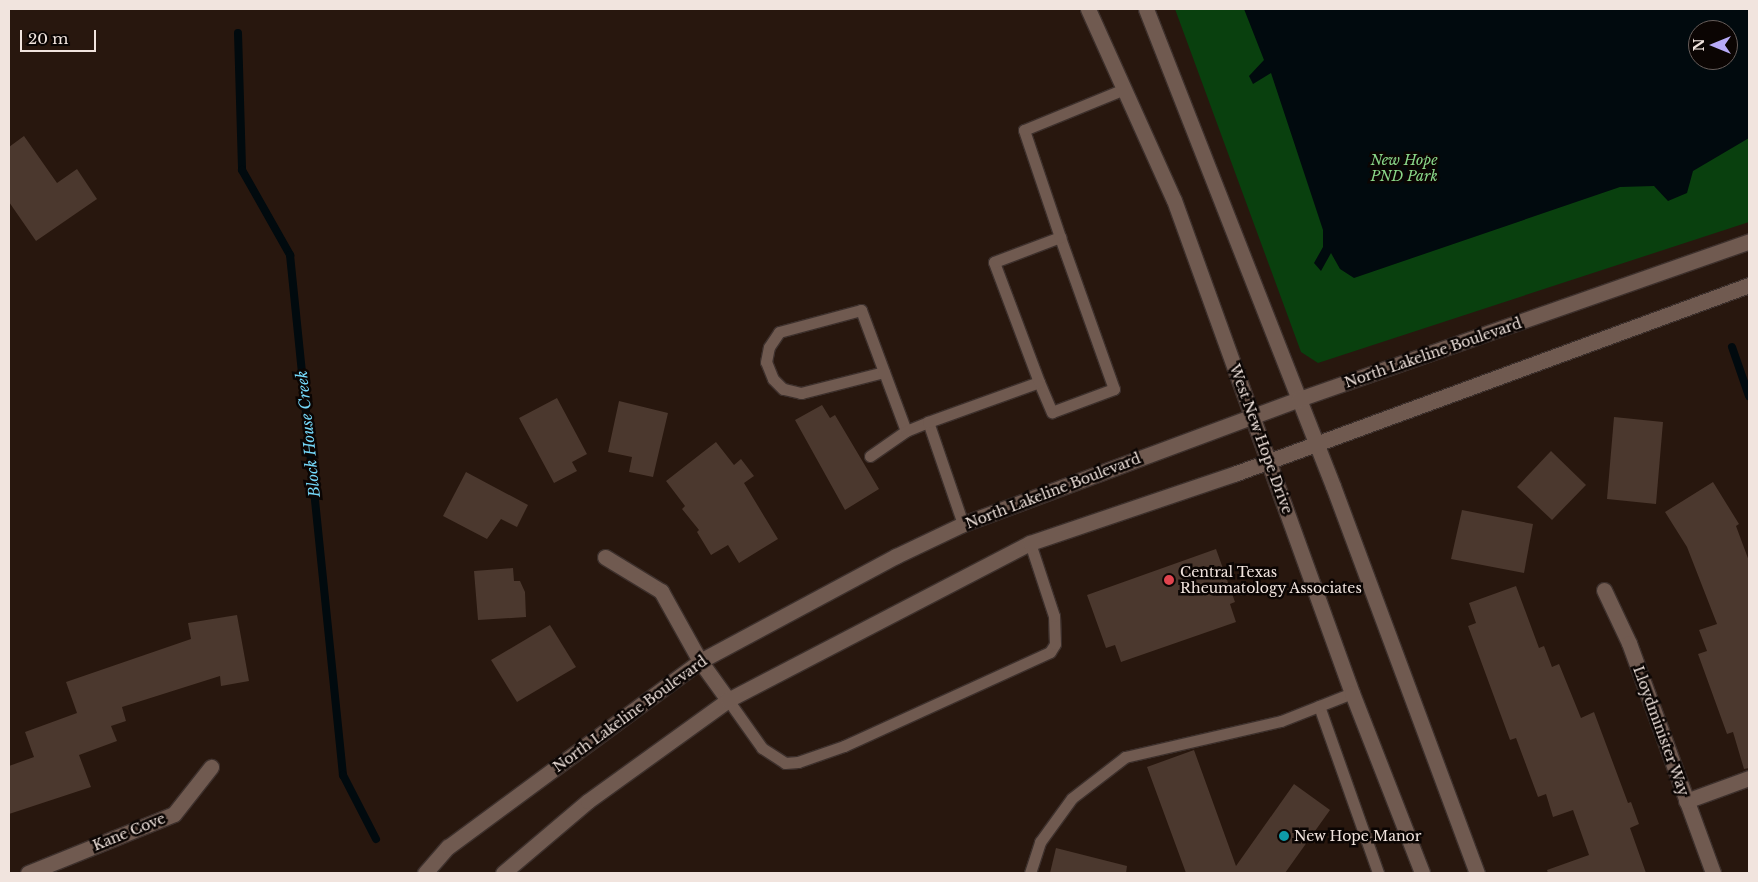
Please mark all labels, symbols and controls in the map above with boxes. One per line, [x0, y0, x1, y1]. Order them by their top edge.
scale bar [22, 20, 99, 52]
north arrow [1688, 20, 1738, 70]
text: 20 m [28, 29, 68, 48]
text: N [1690, 38, 1708, 52]
park label: New Hope PND Park [1370, 152, 1438, 184]
street label: North Lakeline Boulevard [1342, 315, 1524, 391]
street label: West New Hope Drive [1226, 362, 1296, 516]
water label: Block House Creek [292, 370, 324, 498]
street label: North Lakeline Boulevard [963, 450, 1143, 532]
place label: Central Texas Rheumatology Associates [1180, 564, 1363, 596]
marker: Central Texas Rheumatology Associates [1162, 573, 1176, 587]
street label: North Lakeline Boulevard [550, 653, 710, 775]
street label: Lloydminister Way [1630, 663, 1692, 799]
street label: Kane Cove [90, 810, 168, 854]
place label: New Hope Manor [1294, 828, 1422, 844]
marker: New Hope Manor [1278, 830, 1290, 842]

